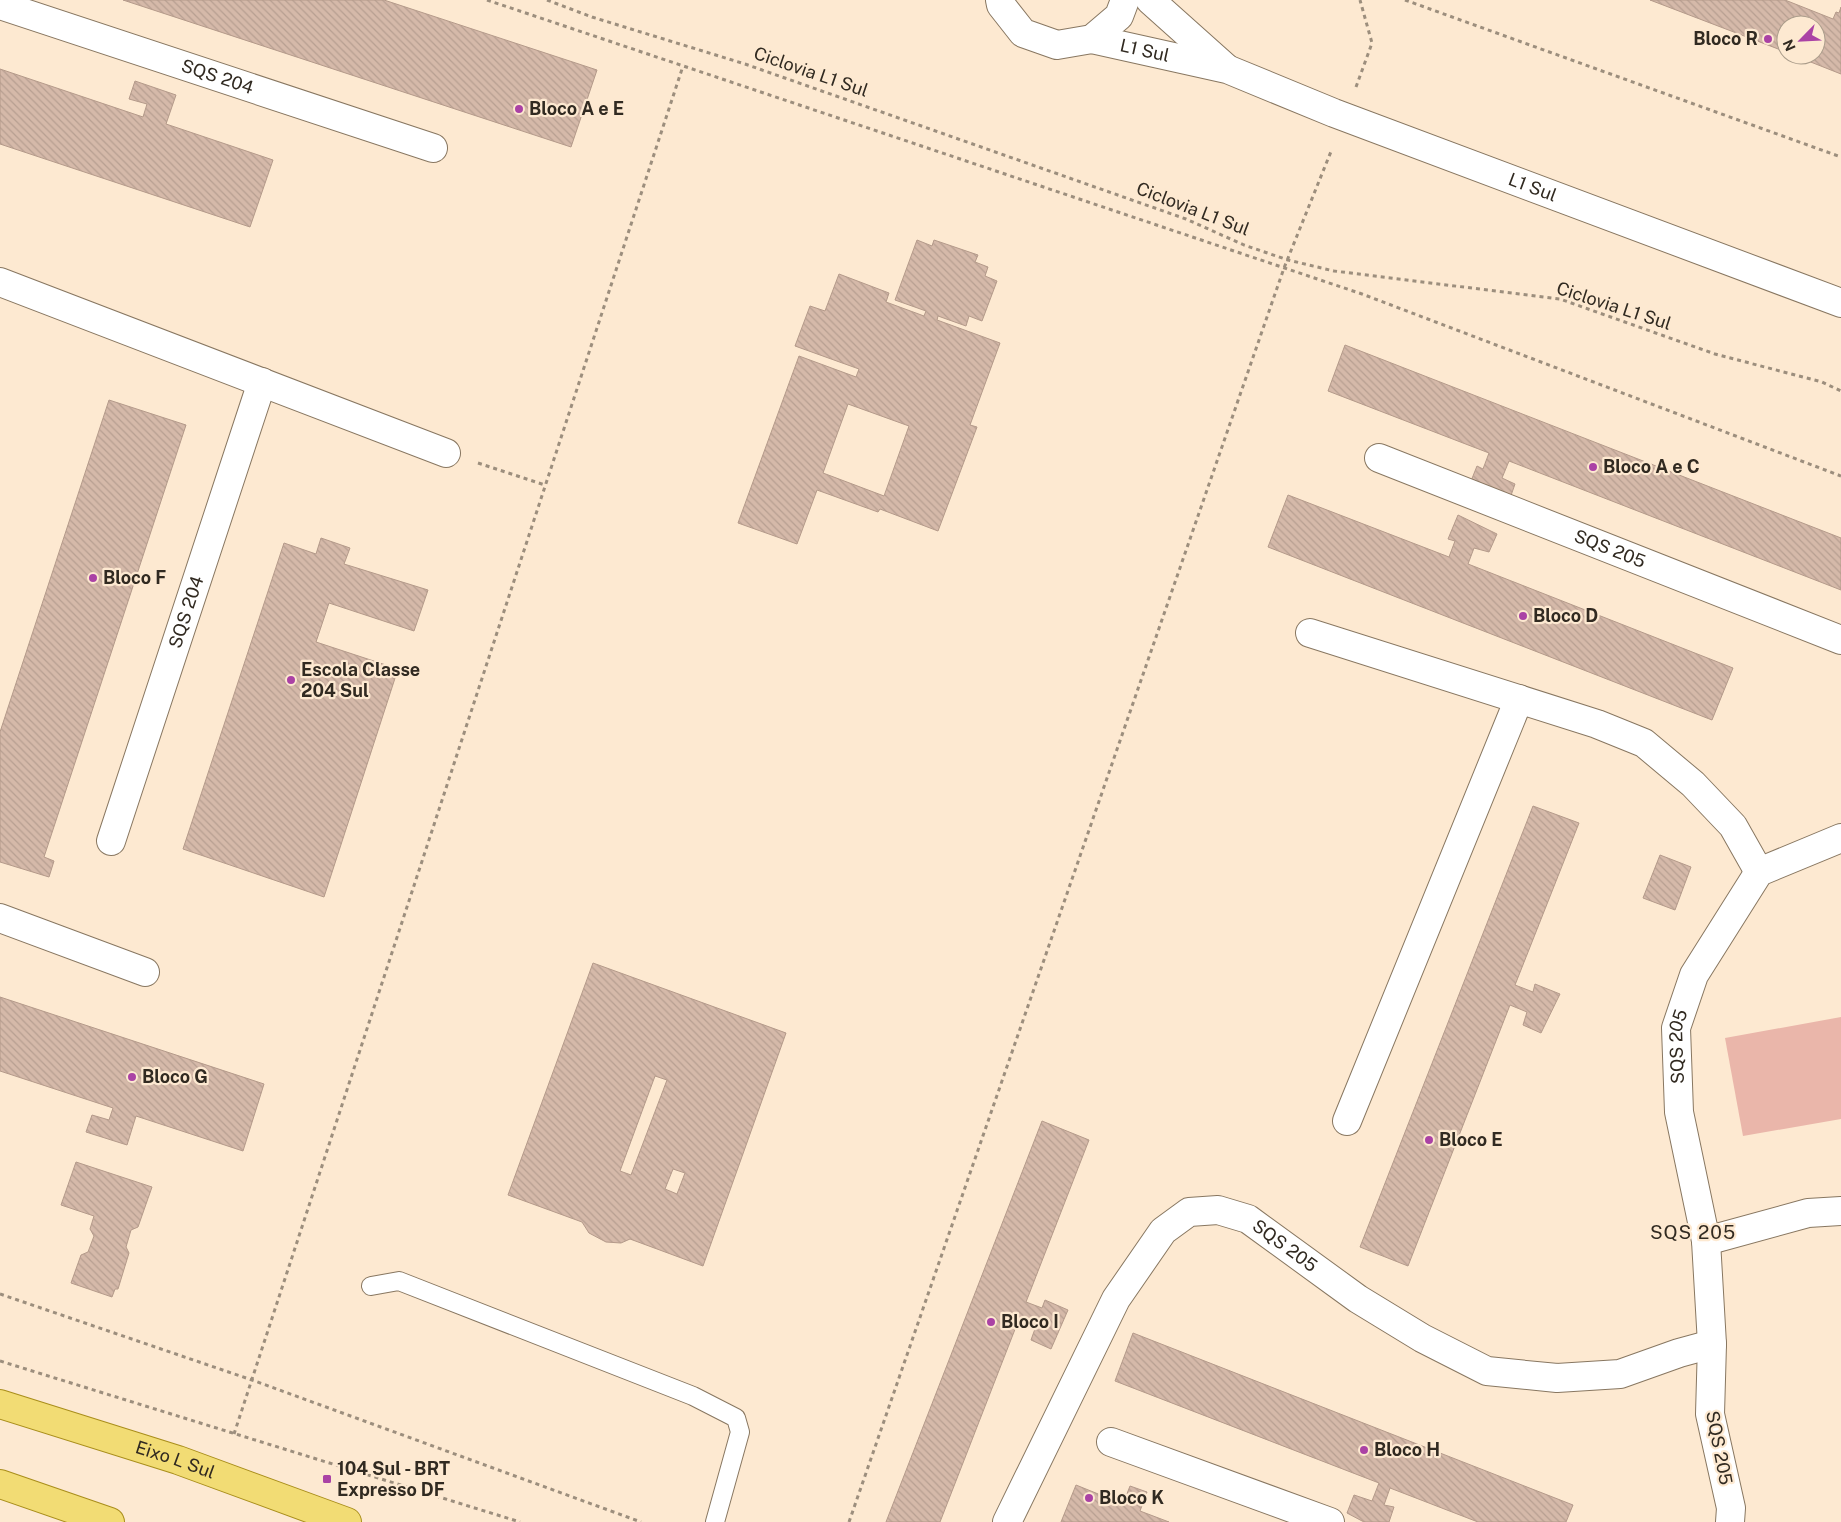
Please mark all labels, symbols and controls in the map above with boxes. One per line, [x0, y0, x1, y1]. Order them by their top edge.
north arrow [1776, 15, 1826, 65]
place label: Bloco R [1693, 28, 1758, 49]
marker: Bloco R [1762, 33, 1774, 45]
street label: L1 Sul [1118, 35, 1172, 66]
text: N [1780, 37, 1799, 54]
street label: Ciclovia L1 Sul [751, 42, 871, 101]
street label: SQS 204 [179, 55, 256, 98]
place label: Bloco A e E [529, 98, 624, 119]
marker: Bloco A e E [513, 103, 525, 115]
street label: L1 Sul [1506, 168, 1560, 206]
street label: Ciclovia L1 Sul [1134, 177, 1253, 240]
street label: Ciclovia L1 Sul [1554, 277, 1674, 334]
place label: Bloco A e C [1603, 456, 1700, 477]
marker: Bloco A e C [1587, 461, 1599, 473]
street label: SQS 205 [1571, 525, 1649, 572]
place label: Bloco F [103, 567, 166, 588]
marker: Bloco F [87, 572, 99, 584]
street label: SQS 204 [164, 573, 207, 651]
place label: Bloco D [1533, 605, 1598, 626]
marker: Bloco D [1517, 610, 1529, 622]
place label: Escola Classe 204 Sul [301, 659, 420, 701]
marker: Escola Classe 204 Sul [285, 674, 297, 686]
street label: SQS 205 [1664, 1006, 1692, 1084]
place label: Bloco G [142, 1066, 208, 1087]
marker: Bloco G [126, 1071, 138, 1083]
place label: Bloco E [1439, 1129, 1503, 1150]
marker: Bloco E [1423, 1134, 1435, 1146]
street label: SQS 205 [1249, 1215, 1322, 1276]
district label: SQS 205 [1650, 1221, 1736, 1243]
place label: Bloco I [1001, 1311, 1059, 1332]
marker: Bloco I [985, 1316, 997, 1328]
street label: SQS 205 [1702, 1409, 1737, 1487]
street label: Eixo L Sul [133, 1436, 218, 1483]
place label: Bloco H [1374, 1439, 1440, 1460]
marker: Bloco H [1358, 1444, 1370, 1456]
place label: 104 Sul - BRT Expresso DF [337, 1458, 450, 1500]
marker: 104 Sul - BRT Expresso DF [321, 1473, 333, 1485]
place label: Bloco K [1099, 1487, 1164, 1508]
marker: Bloco K [1083, 1492, 1095, 1504]

